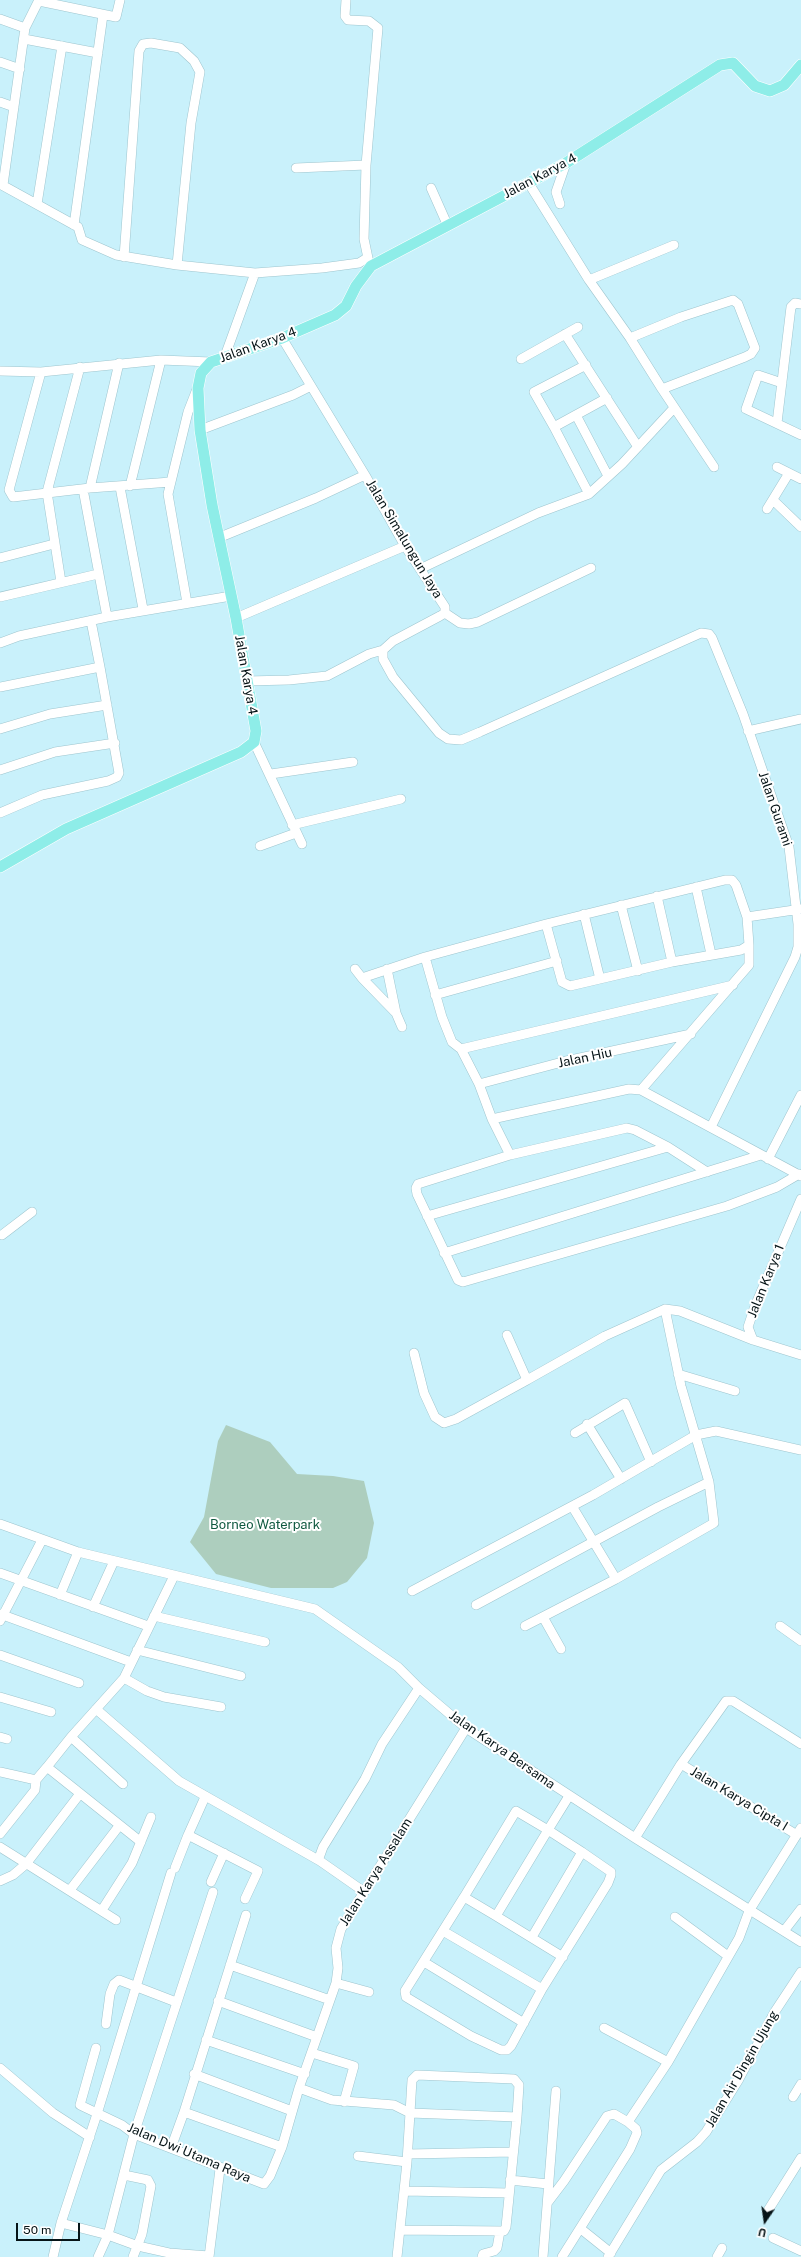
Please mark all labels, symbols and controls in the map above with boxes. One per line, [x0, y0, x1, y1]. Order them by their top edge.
street label: Jalan Karya 4 [501, 150, 579, 202]
street label: Jalan Karya 4 [218, 324, 298, 366]
street label: Jalan Simalungun Jaya [362, 477, 446, 601]
street label: Jalan Karya 4 [231, 634, 261, 716]
street label: Jalan Gurami [755, 770, 795, 848]
street label: Jalan Hiu [557, 1045, 613, 1071]
street label: Jalan Karya 1 [744, 1242, 788, 1320]
park label: Borneo Waterpark [210, 1517, 320, 1533]
street label: Jalan Karya Bersama [446, 1708, 558, 1792]
street label: Jalan Karya Cipta I [687, 1764, 791, 1834]
street label: Jalan Karya Assalam [337, 1815, 415, 1929]
street label: Jalan Air Dingin Ujung [702, 2008, 782, 2130]
street label: Jalan Dwi Utama Raya [125, 2120, 253, 2186]
north arrow [745, 2201, 785, 2241]
scale bar [18, 2215, 82, 2241]
text: 50 m [23, 2223, 51, 2237]
text: U [757, 2226, 768, 2239]

